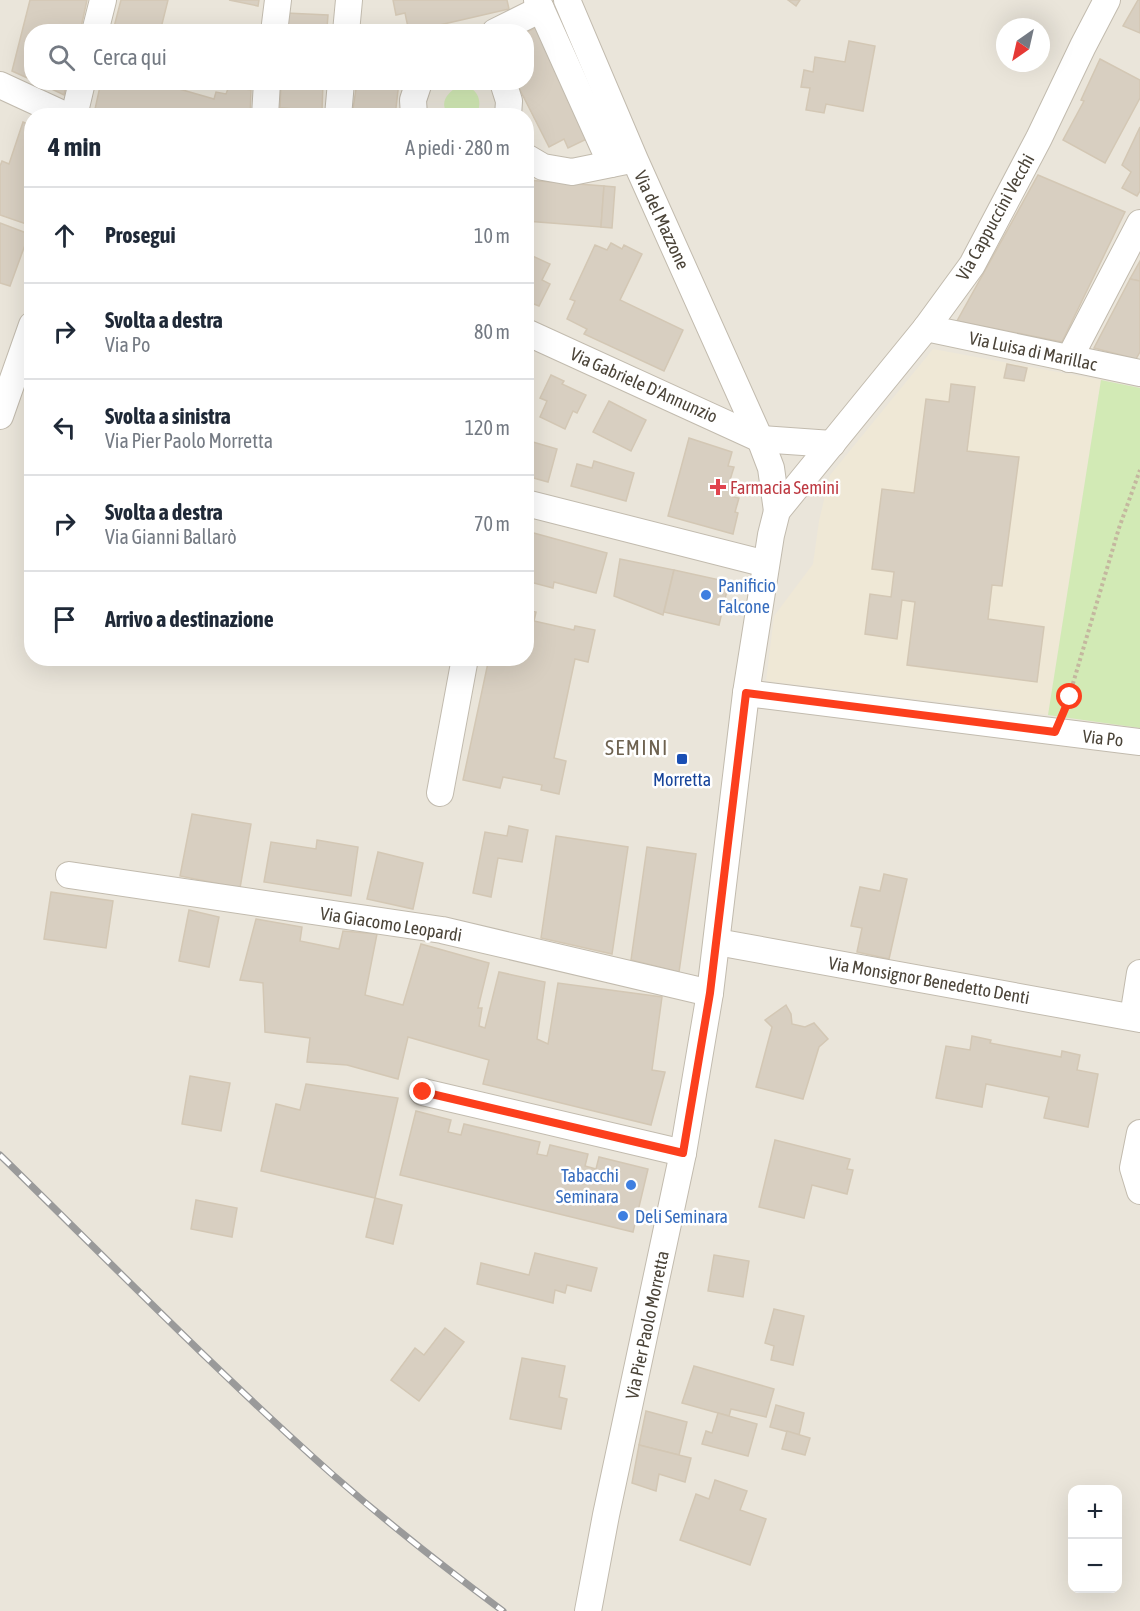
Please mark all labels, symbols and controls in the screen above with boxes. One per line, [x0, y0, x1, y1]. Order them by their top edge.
north arrow [996, 18, 1050, 72]
search box [24, 24, 534, 90]
icon: search [45, 41, 78, 74]
text: Cerca qui [93, 44, 167, 70]
text: 4 min [48, 132, 101, 162]
text: A piedi · 280 m [405, 136, 510, 159]
street label: Via Cappuccini Vecchi [952, 150, 1038, 284]
street label: Via del Mazzone [630, 167, 694, 273]
icon: ahead [48, 219, 81, 252]
text: Prosegui [105, 222, 176, 248]
text: 10 m [474, 224, 510, 247]
text: Svolta a destra [105, 307, 223, 333]
icon: right [48, 315, 81, 348]
text: 80 m [474, 320, 510, 343]
street label: Via Luisa di Marillac [967, 327, 1099, 375]
text: Via Po [105, 333, 150, 356]
street label: Via Gabriele D'Annunzio [567, 343, 721, 427]
text: Svolta a sinistra [105, 403, 231, 429]
icon: left [48, 411, 81, 444]
text: 120 m [465, 416, 510, 439]
text: Via Pier Paolo Morretta [105, 429, 273, 452]
place label: Farmacia Semini [730, 477, 839, 498]
marker: Farmacia Semini [711, 480, 725, 494]
text: Svolta a destra [105, 499, 223, 525]
icon: right [48, 507, 81, 540]
text: 70 m [474, 512, 510, 535]
text: Via Gianni Ballarò [105, 525, 237, 548]
place label: Panificio Falcone [718, 575, 776, 617]
marker: Panificio Falcone [699, 588, 713, 602]
icon: arrive [48, 603, 81, 636]
text: Arrivo a destinazione [105, 606, 274, 632]
route start [1056, 683, 1082, 709]
street label: Via Po [1082, 725, 1124, 751]
district label: SEMINI [605, 735, 669, 759]
marker: Morretta [675, 752, 689, 766]
place label: Morretta [653, 769, 711, 790]
street label: Via Giacomo Leopardi [319, 902, 463, 946]
street label: Via Monsignor Benedetto Denti [827, 952, 1031, 1008]
route end [409, 1078, 435, 1104]
place label: Tabacchi Seminara [556, 1165, 619, 1207]
marker: Tabacchi Seminara [624, 1178, 638, 1192]
place label: Deli Seminara [635, 1206, 728, 1227]
marker: Deli Seminara [616, 1209, 630, 1223]
street label: Via Pier Paolo Morretta [621, 1249, 673, 1401]
map controls [1068, 1485, 1122, 1593]
button: + [1068, 1485, 1122, 1539]
button: − [1068, 1539, 1122, 1593]

